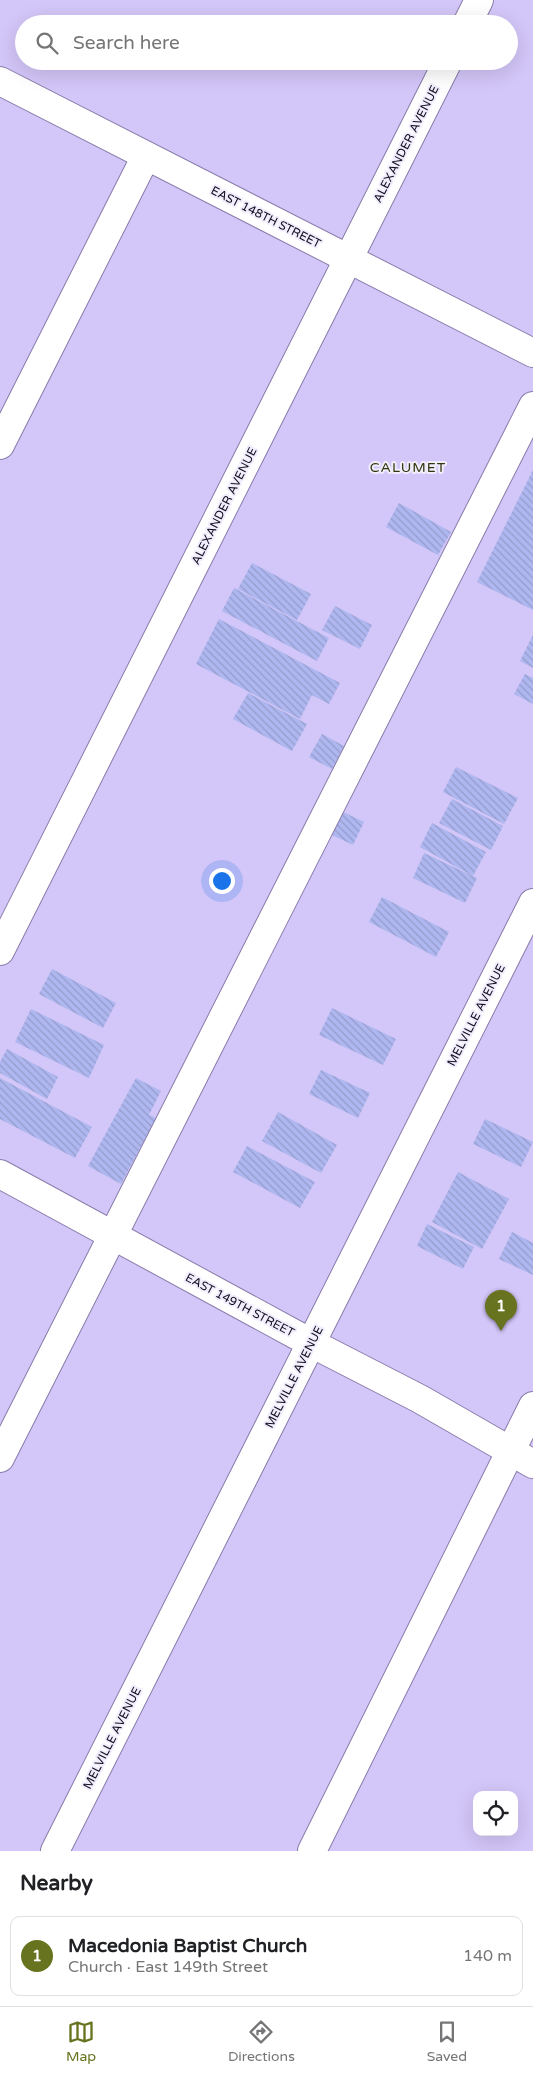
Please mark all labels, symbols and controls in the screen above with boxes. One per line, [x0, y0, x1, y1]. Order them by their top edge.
search box [15, 15, 518, 70]
icon: search [33, 29, 61, 57]
text: Search here [73, 32, 180, 54]
street label: ALEXANDER AVENUE [370, 83, 442, 205]
street label: EAST 148TH STREET [209, 183, 324, 251]
street label: ALEXANDER AVENUE [188, 445, 260, 567]
district label: CALUMET [370, 459, 446, 476]
your location [209, 868, 235, 894]
street label: MELVILLE AVENUE [444, 961, 508, 1068]
street label: EAST 149TH STREET [183, 1270, 298, 1340]
pin: 1 [485, 1290, 517, 1331]
street label: MELVILLE AVENUE [262, 1323, 326, 1430]
street label: MELVILLE AVENUE [80, 1684, 144, 1791]
map controls [473, 1791, 518, 1836]
button: locate [473, 1791, 518, 1836]
text: Nearby [20, 1871, 93, 1896]
text: Macedonia Baptist Church [68, 1935, 307, 1957]
text: 1 [32, 1946, 42, 1966]
text: 140 m [463, 1946, 512, 1966]
text: Church · East 149th Street [68, 1957, 268, 1977]
tab: Map [66, 2018, 96, 2065]
tab: Directions [228, 2018, 295, 2065]
tab: Saved [427, 2018, 467, 2065]

